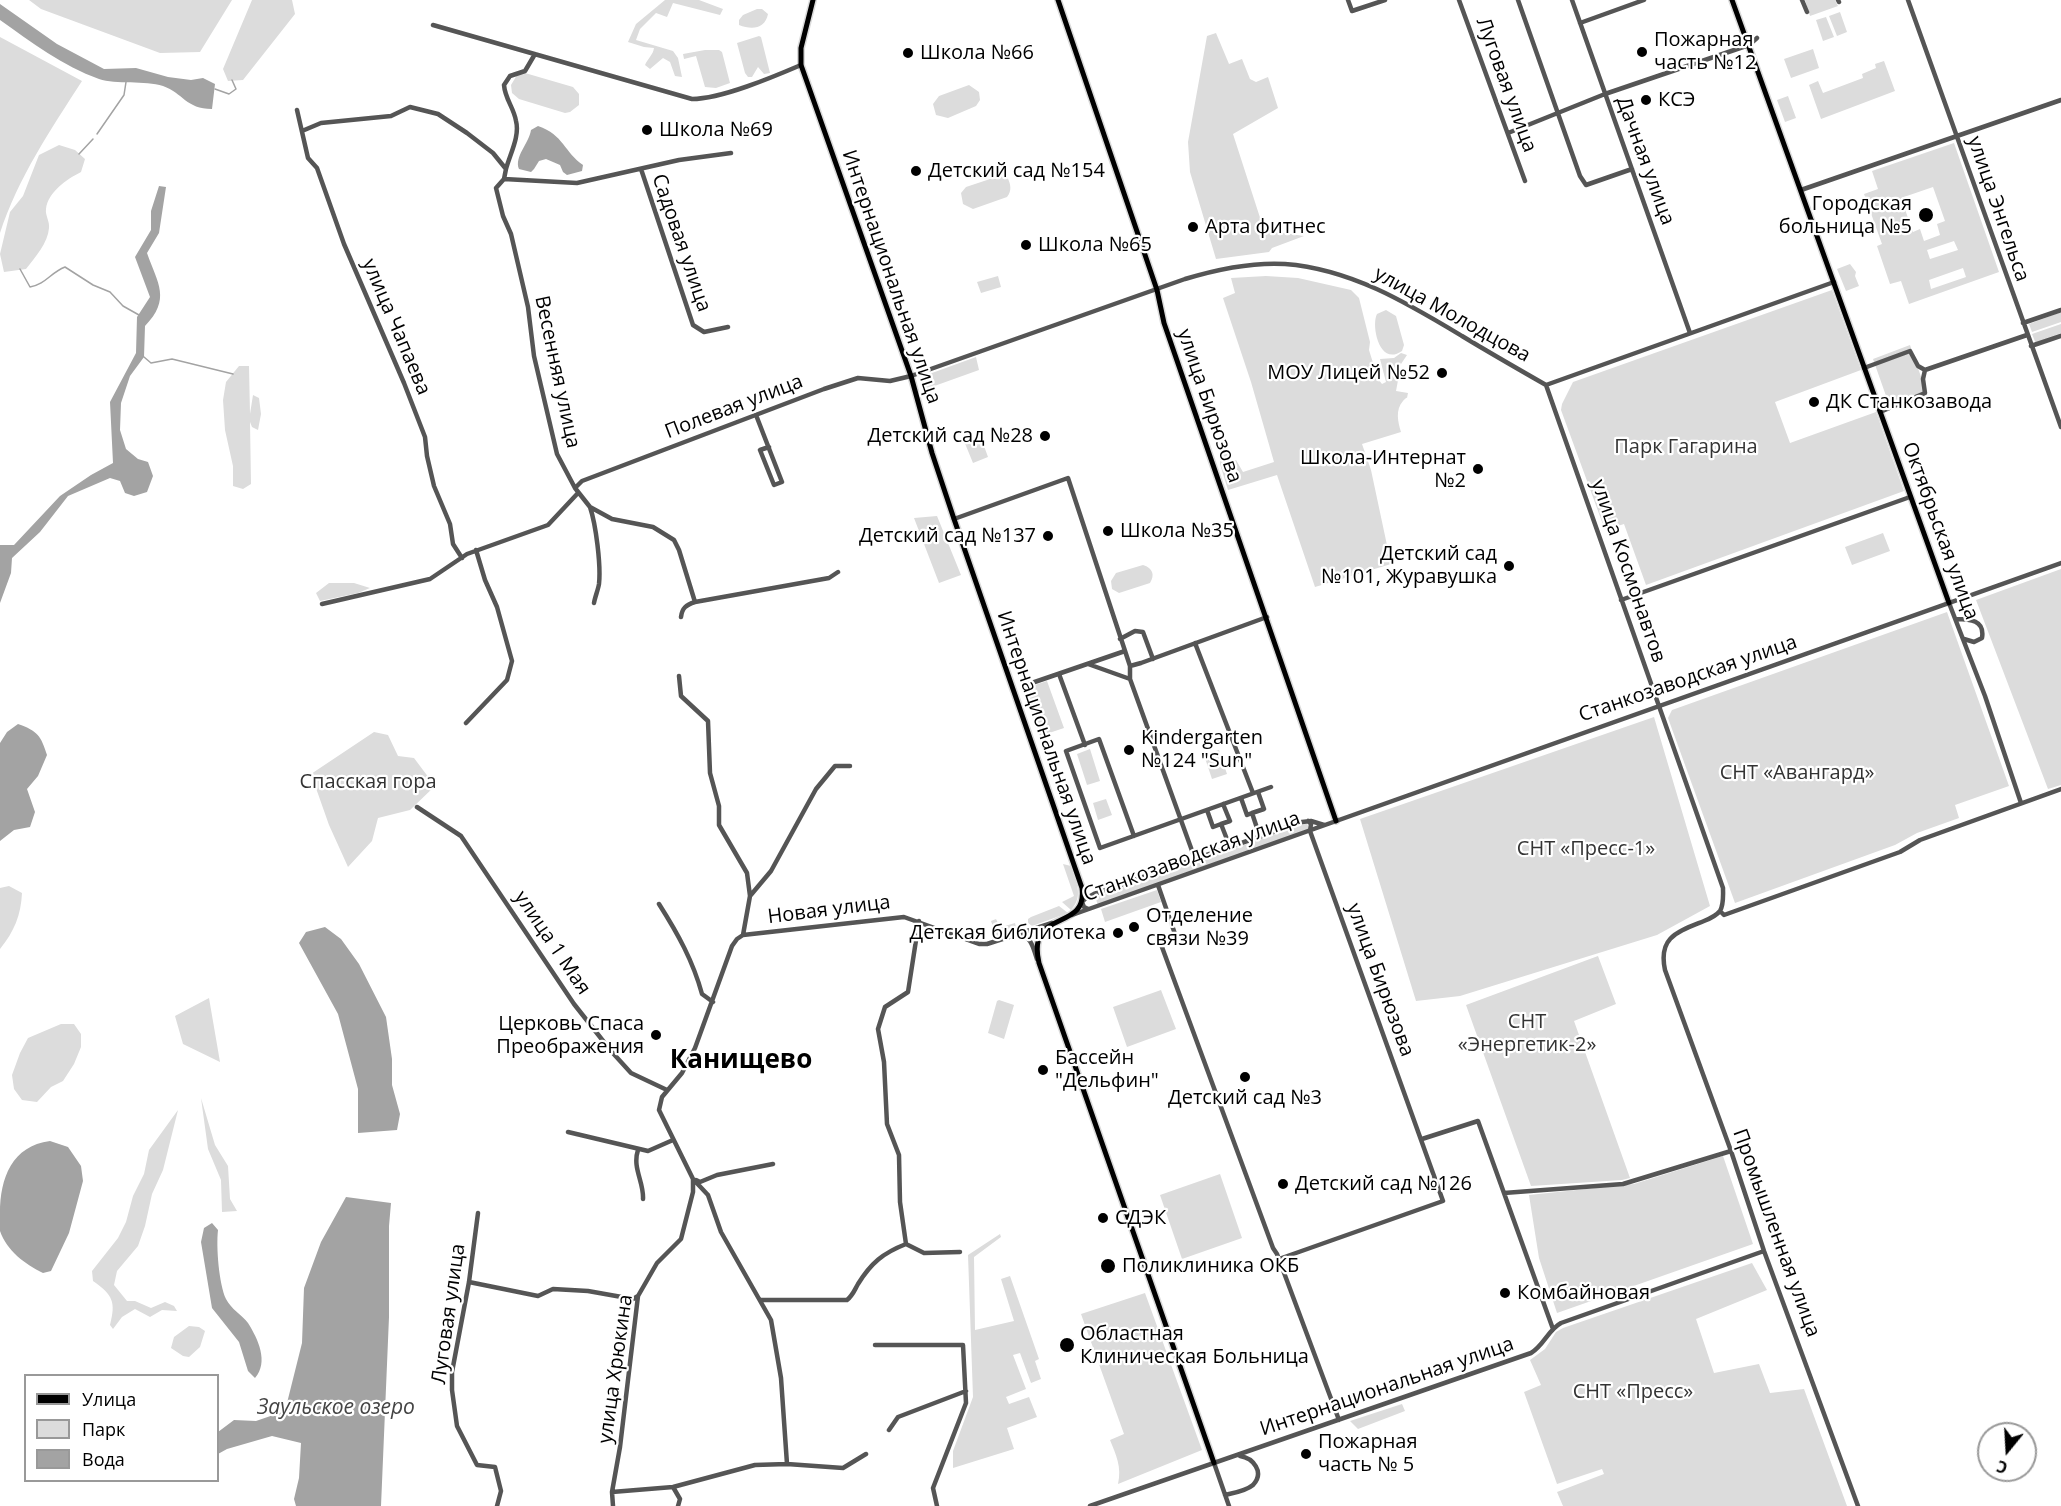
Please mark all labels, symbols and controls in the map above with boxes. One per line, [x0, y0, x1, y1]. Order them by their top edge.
street label: Луговая улица [1471, 14, 1541, 156]
place label: Пожарная часть №12 [1654, 28, 1756, 75]
place label: Школа №66 [920, 41, 1034, 65]
marker: Пожарная часть №12 [1635, 45, 1649, 59]
marker: Школа №66 [901, 46, 915, 60]
place label: КСЭ [1658, 88, 1695, 112]
marker: КСЭ [1639, 93, 1653, 107]
street label: Дачная улица [1611, 94, 1679, 228]
place label: Школа №69 [659, 118, 773, 142]
marker: Школа №69 [640, 123, 654, 137]
street label: улица Энгельса [1962, 133, 2034, 285]
street label: Интернациональная улица [836, 147, 946, 407]
place label: Детский сад №154 [928, 159, 1105, 183]
marker: Детский сад №154 [909, 164, 923, 178]
street label: Садовая улица [646, 171, 716, 315]
place label: Городская больница №5 [1779, 192, 1912, 239]
marker: Городская больница №5 [1917, 206, 1935, 224]
place label: Арта фитнес [1205, 215, 1326, 239]
marker: Арта фитнес [1186, 220, 1200, 234]
place label: Школа №65 [1038, 233, 1152, 257]
marker: Школа №65 [1019, 238, 1033, 252]
street label: улица Чапаева [357, 255, 435, 399]
street label: улица Молодцова [1370, 262, 1534, 368]
street label: Весенняя улица [529, 293, 585, 451]
street label: улица Бирюзова [1171, 326, 1247, 486]
place label: МОУ Лицей №52 [1267, 361, 1430, 385]
marker: МОУ Лицей №52 [1435, 366, 1449, 380]
street label: Полевая улица [662, 370, 806, 444]
place label: ДК Станкозавода [1826, 390, 1992, 414]
marker: ДК Станкозавода [1807, 395, 1821, 409]
place label: Детский сад №28 [868, 424, 1033, 448]
marker: Детский сад №28 [1038, 429, 1052, 443]
park label: Парк Гагарина [1614, 435, 1758, 459]
street label: Октябрьская улица [1897, 439, 1983, 623]
place label: Школа-Интернат №2 [1300, 446, 1466, 493]
marker: Школа-Интернат №2 [1471, 462, 1485, 476]
street label: улица Космонавтов [1585, 476, 1671, 666]
place label: Школа №35 [1120, 519, 1234, 543]
place label: Детский сад №137 [859, 524, 1036, 548]
marker: Школа №35 [1101, 524, 1115, 538]
marker: Детский сад №137 [1041, 529, 1055, 543]
place label: Детский сад №101, Журавушка [1321, 542, 1497, 589]
marker: Детский сад №101, Журавушка [1502, 559, 1516, 573]
street label: Интернациональная улица [991, 608, 1101, 868]
street label: Станкозаводская улица [1576, 630, 1800, 728]
place label: Kindergarten №124 "Sun" [1141, 726, 1263, 773]
marker: Kindergarten №124 "Sun" [1122, 743, 1136, 757]
park label: СНТ «Авангард» [1720, 761, 1874, 785]
park label: Спасская гора [300, 770, 436, 794]
street label: Станкозаводская улица [1080, 807, 1304, 907]
park label: СНТ «Пресс-1» [1517, 837, 1655, 861]
street label: улица 1 Мая [509, 887, 595, 999]
street label: Новая улица [766, 891, 892, 929]
street label: улица Бирюзова [1341, 900, 1419, 1060]
place label: Отделение связи №39 [1146, 904, 1253, 951]
marker: Отделение связи №39 [1127, 920, 1141, 934]
place label: Детская библиотека [910, 921, 1106, 945]
marker: Детская библиотека [1111, 926, 1125, 940]
park label: СНТ «Энергетик-2» [1458, 1010, 1596, 1057]
place label: Церковь Спаса Преображения [496, 1012, 644, 1059]
marker: Церковь Спаса Преображения [649, 1028, 663, 1042]
district label: Канищево [670, 1045, 812, 1077]
place label: Бассейн "Дельфин" [1055, 1046, 1159, 1093]
marker: Бассейн "Дельфин" [1036, 1063, 1050, 1077]
marker: Детский сад №3 [1238, 1070, 1252, 1084]
place label: Детский сад №3 [1168, 1086, 1322, 1110]
street label: Промышленная улица [1727, 1126, 1825, 1340]
place label: Детский сад №126 [1295, 1172, 1472, 1196]
marker: Детский сад №126 [1276, 1177, 1290, 1191]
place label: СДЭК [1115, 1206, 1166, 1230]
marker: СДЭК [1096, 1211, 1110, 1225]
street label: Луговая улица [427, 1242, 471, 1386]
place label: Поликлиника ОКБ [1122, 1254, 1299, 1278]
marker: Поликлиника ОКБ [1099, 1257, 1117, 1275]
place label: Комбайновая [1517, 1281, 1650, 1305]
marker: Комбайновая [1498, 1286, 1512, 1300]
street label: улица Хрюкина [594, 1293, 638, 1445]
place label: Областная Клиническая Больница [1080, 1322, 1309, 1369]
street label: Интернациональная улица [1257, 1332, 1517, 1442]
marker: Областная Клиническая Больница [1058, 1336, 1076, 1354]
legend [24, 1374, 219, 1482]
park label: СНТ «Пресс» [1573, 1380, 1693, 1404]
text: Улица [82, 1387, 136, 1411]
water label: Заульское озеро [257, 1395, 415, 1421]
text: Парк [82, 1417, 125, 1441]
north arrow [1977, 1422, 2037, 1482]
place label: Пожарная часть № 5 [1318, 1430, 1417, 1477]
text: Вода [82, 1447, 125, 1471]
marker: Пожарная часть № 5 [1299, 1447, 1313, 1461]
text: С [1994, 1455, 2010, 1479]

